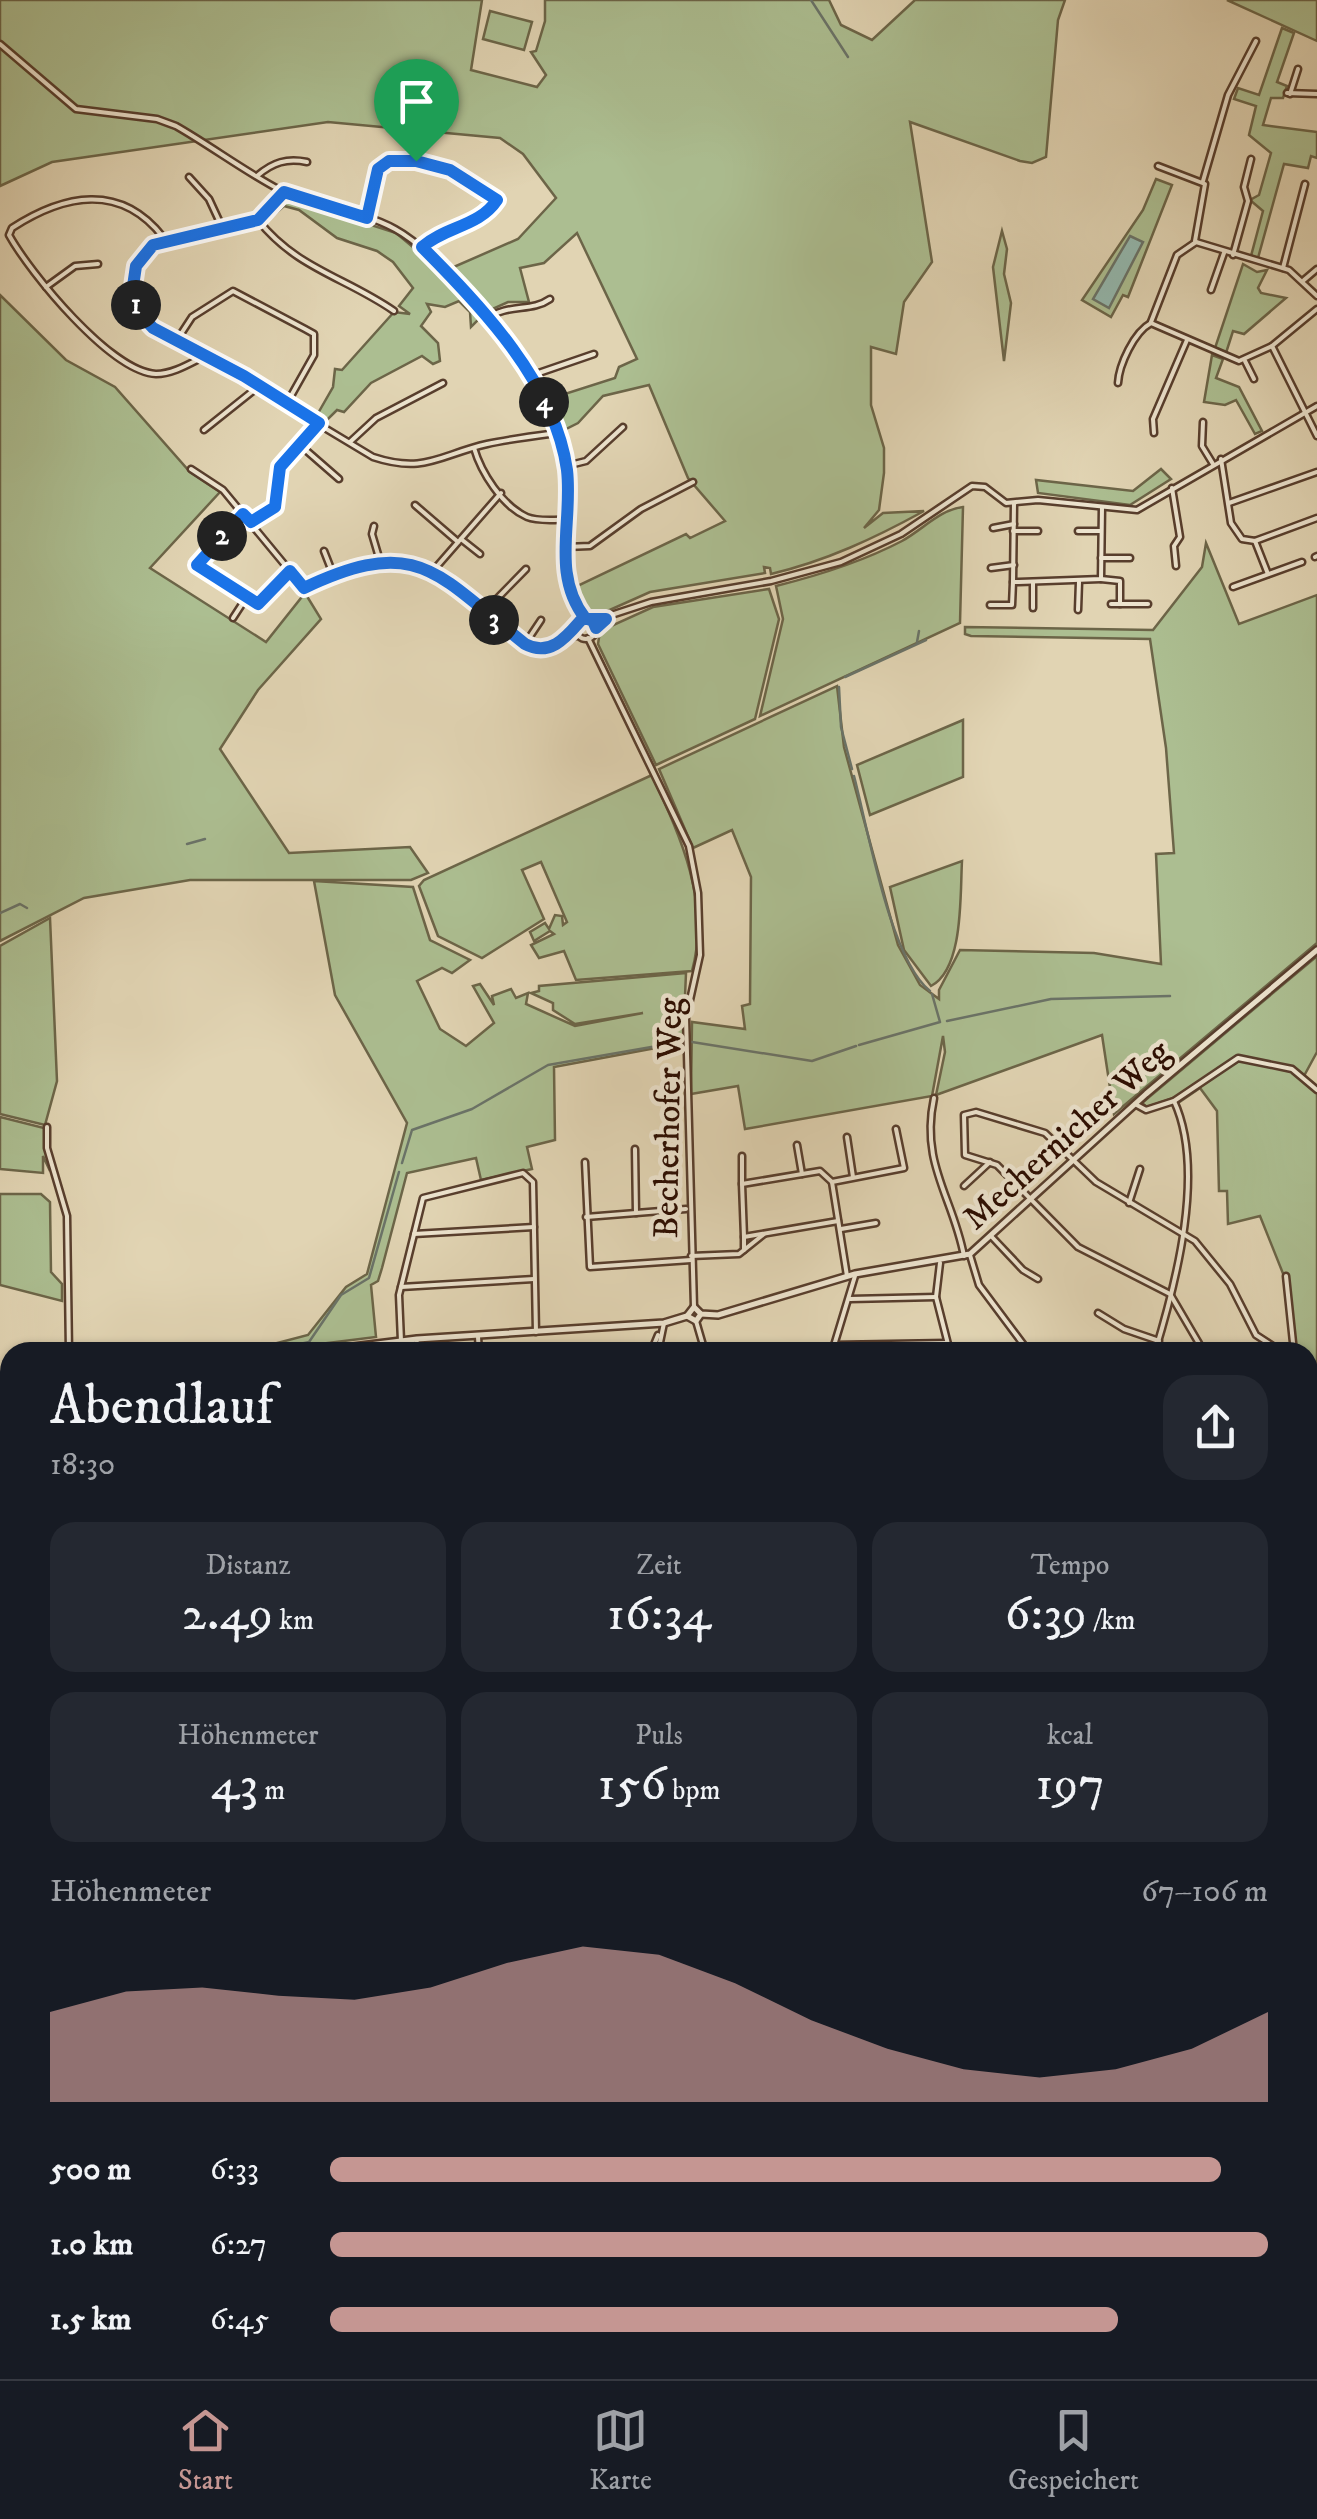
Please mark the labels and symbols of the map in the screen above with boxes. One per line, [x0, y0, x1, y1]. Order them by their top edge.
pin [374, 59, 459, 162]
pin: 1 [111, 280, 161, 330]
pin: 4 [519, 377, 569, 427]
pin: 2 [197, 511, 247, 561]
pin: 3 [469, 595, 519, 645]
street label: Becherhofer Weg [645, 996, 693, 1239]
street label: Mechernicher Weg [954, 1030, 1181, 1240]

